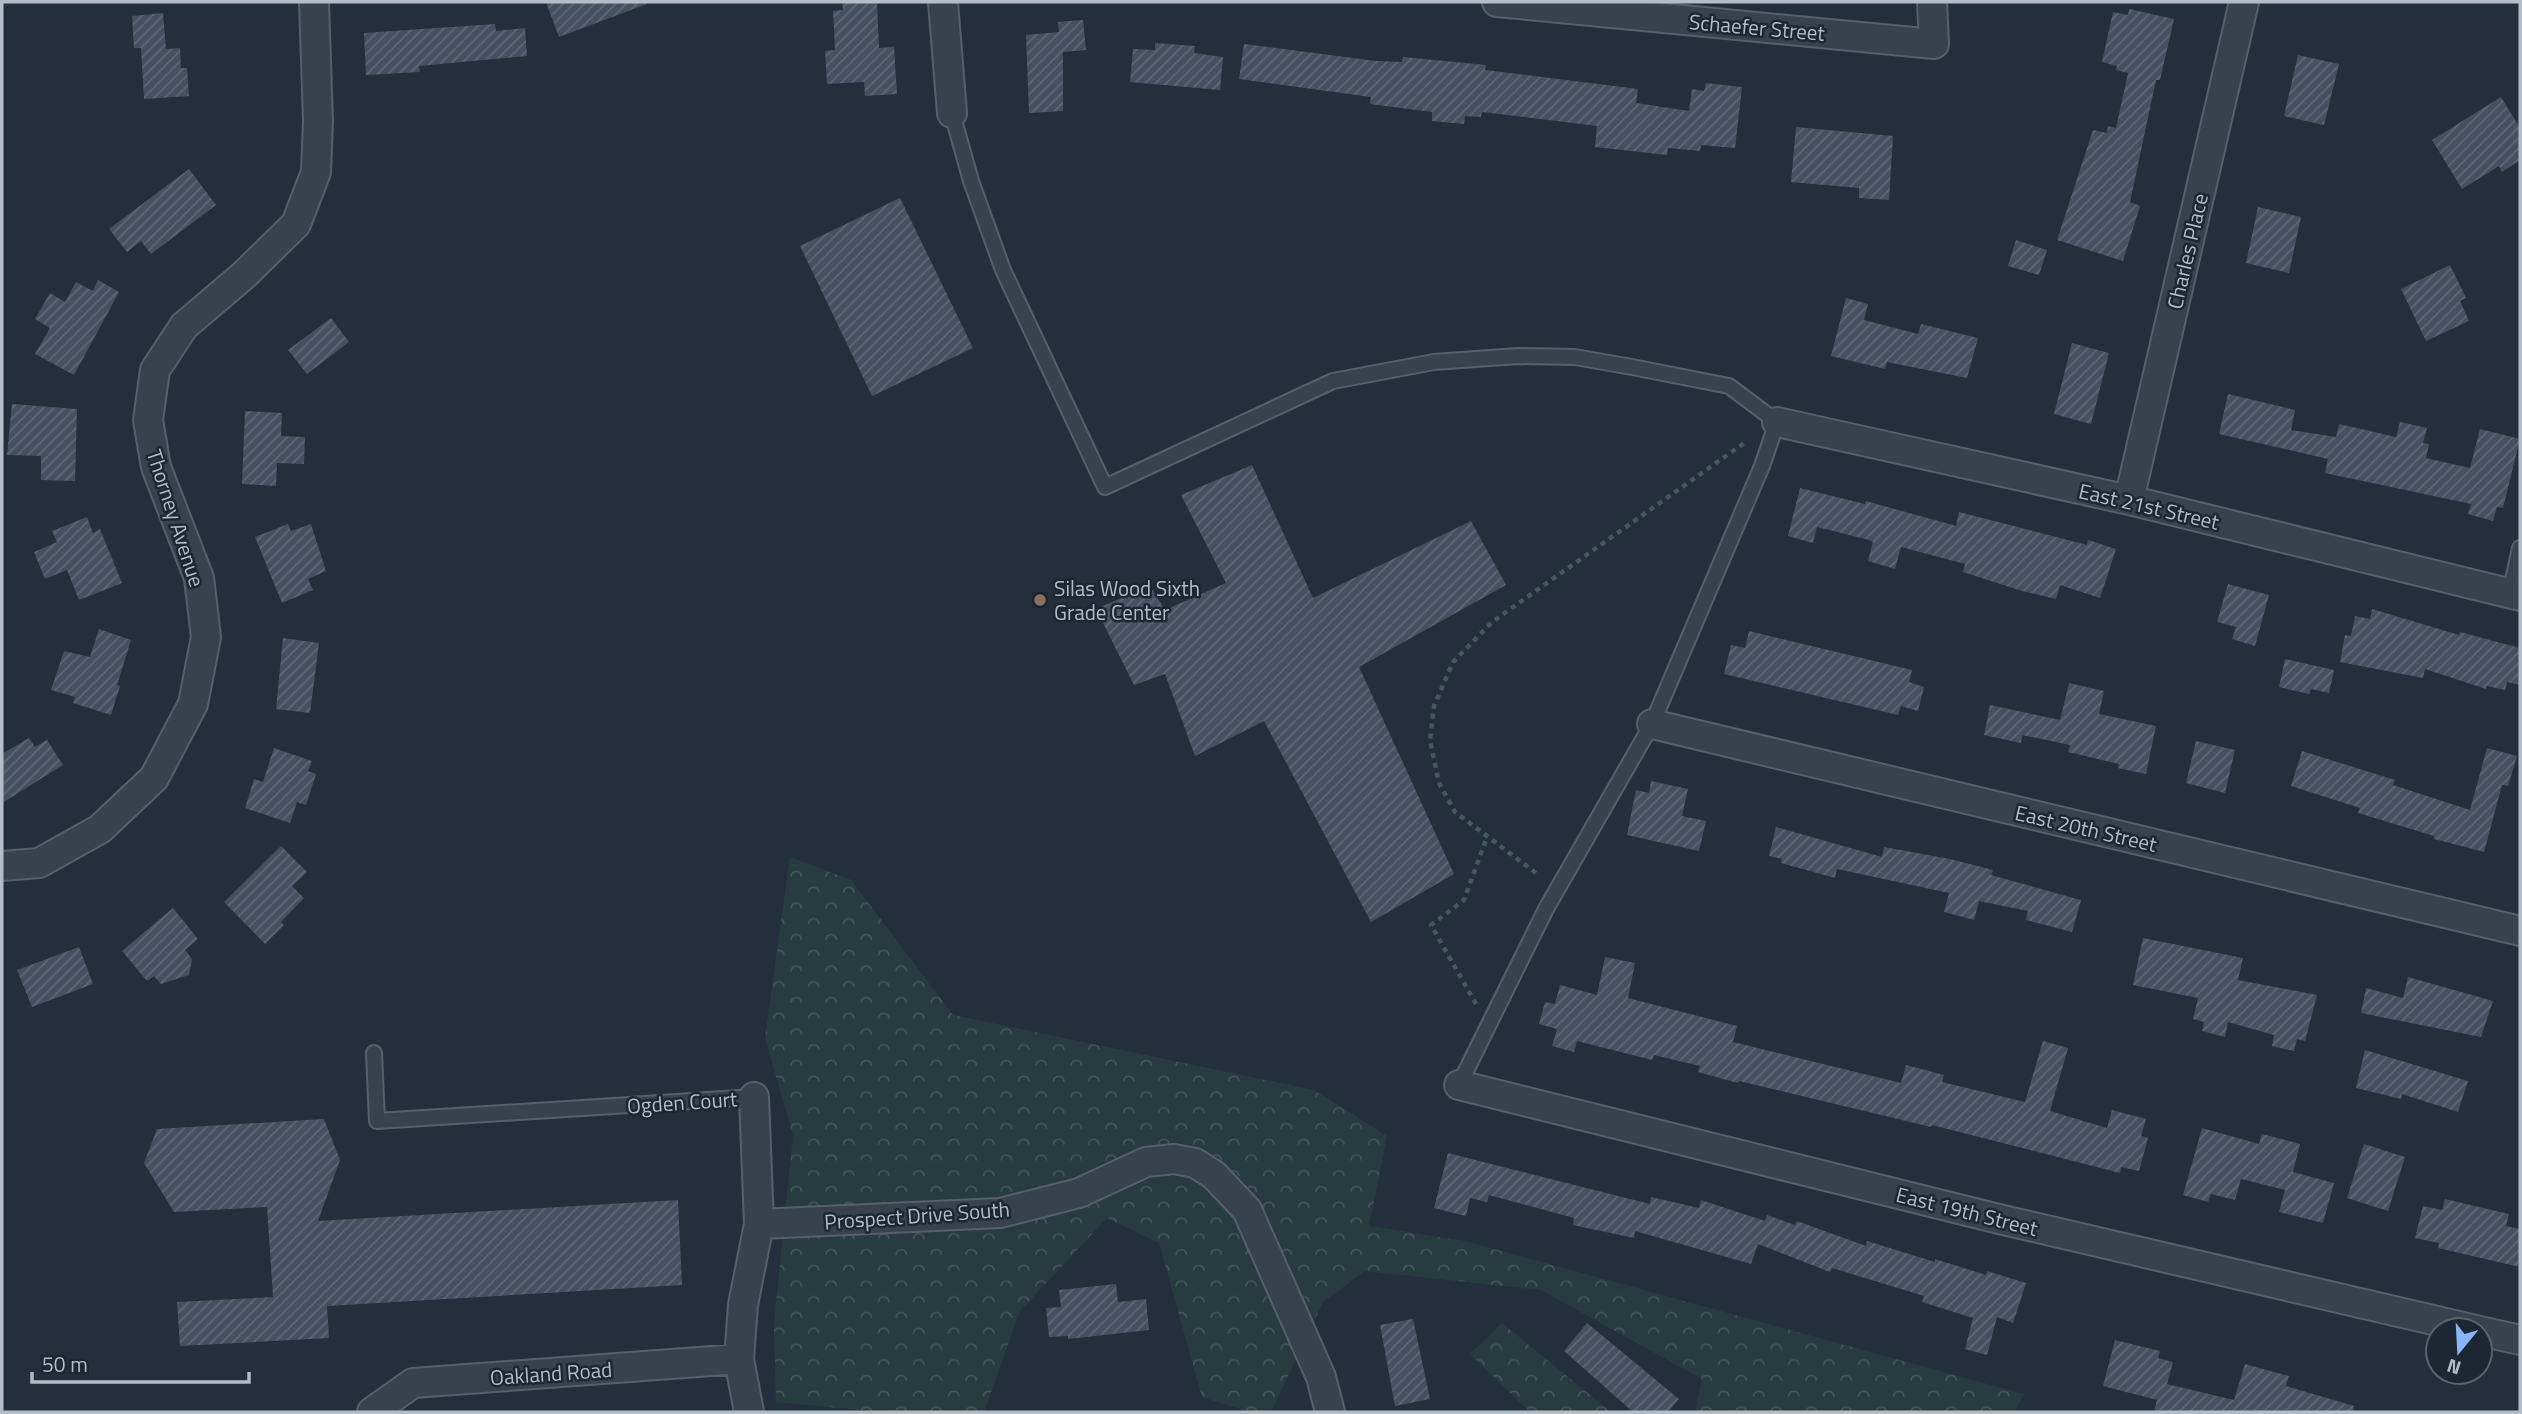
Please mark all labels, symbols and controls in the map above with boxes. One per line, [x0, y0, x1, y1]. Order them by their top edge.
street label: Schaefer Street [1688, 5, 1827, 49]
street label: Charles Place [2158, 190, 2216, 312]
street label: Thorney Avenue [139, 445, 213, 591]
street label: East 21st Street [2076, 474, 2223, 538]
place label: Silas Wood Sixth Grade Center [1054, 572, 1200, 628]
marker: Silas Wood Sixth Grade Center [1032, 592, 1048, 608]
street label: East 20th Street [2012, 796, 2161, 860]
street label: Ogden Court [626, 1082, 739, 1122]
street label: East 19th Street [1893, 1178, 2042, 1244]
street label: Prospect Drive South [823, 1193, 1011, 1237]
north arrow [2424, 1316, 2494, 1386]
scale bar [32, 1340, 248, 1384]
text: 50 m [42, 1348, 88, 1380]
text: N [2443, 1352, 2464, 1383]
street label: Oakland Road [489, 1353, 613, 1393]

